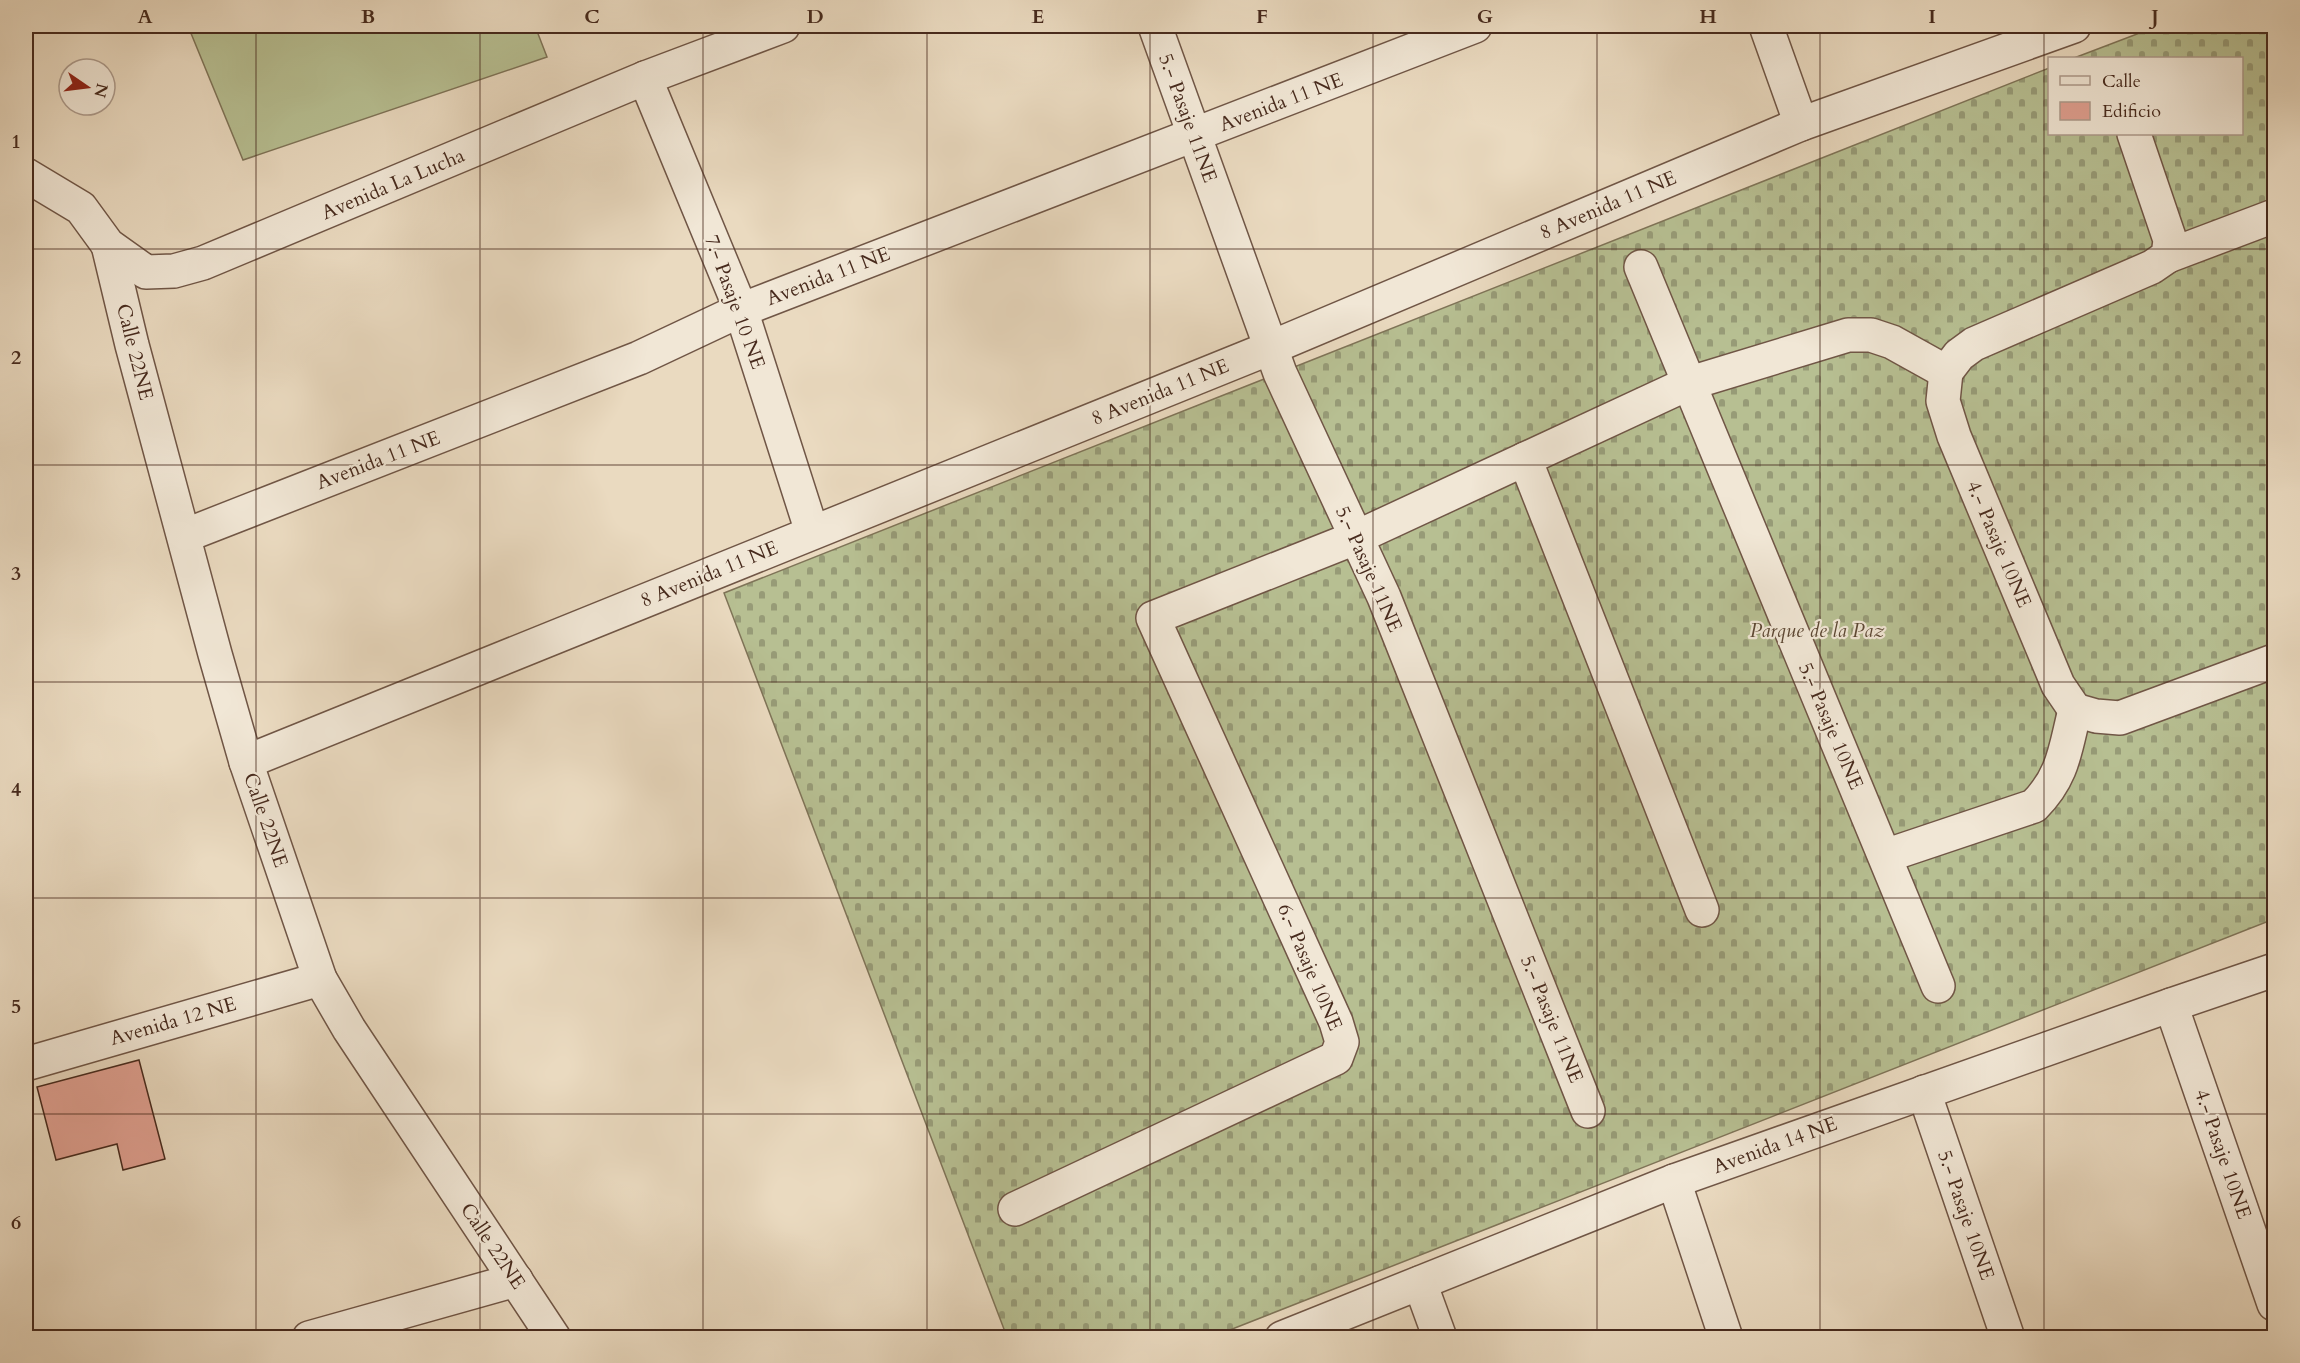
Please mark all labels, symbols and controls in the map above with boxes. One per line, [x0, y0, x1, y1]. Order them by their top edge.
text: A [137, 3, 153, 30]
text: B [361, 3, 375, 30]
text: C [584, 3, 600, 30]
text: D [806, 3, 824, 30]
text: E [1032, 3, 1044, 30]
text: F [1256, 3, 1268, 30]
text: G [1477, 3, 1493, 30]
text: H [1699, 3, 1717, 30]
text: I [1928, 3, 1936, 30]
text: J [2148, 3, 2159, 30]
street label: 5.- Pasaje 11NE [1152, 50, 1224, 186]
north arrow [57, 57, 117, 117]
legend [2048, 57, 2243, 135]
street label: Avenida 11 NE [1215, 66, 1347, 138]
text: Calle [2102, 69, 2141, 94]
text: N [88, 81, 113, 100]
text: Edificio [2102, 99, 2161, 124]
text: 1 [11, 128, 21, 155]
street label: Avenida La Lucha [317, 142, 469, 226]
street label: 8 Avenida 11 NE [1536, 164, 1680, 246]
street label: 7.- Pasaje 10 NE [698, 231, 772, 373]
street label: Avenida 11 NE [762, 240, 894, 312]
street label: Calle 22NE [110, 301, 160, 403]
text: 2 [11, 344, 21, 371]
street label: 8 Avenida 11 NE [1087, 352, 1233, 432]
street label: Avenida 11 NE [312, 424, 444, 496]
street label: 4.- Pasaje 10NE [1960, 476, 2038, 612]
street label: 5.- Pasaje 11NE [1329, 502, 1409, 636]
street label: 8 Avenida 11 NE [636, 534, 782, 614]
text: 3 [11, 560, 21, 587]
park label: Parque de la Paz [1750, 617, 1885, 644]
street label: 5.- Pasaje 10NE [1792, 658, 1870, 794]
street label: Calle 22NE [237, 769, 295, 871]
text: 4 [11, 776, 21, 803]
street label: 6.- Pasaje 10NE [1271, 899, 1349, 1035]
street label: 5.- Pasaje 11NE [1514, 951, 1590, 1087]
street label: Avenida 12 NE [107, 990, 239, 1052]
text: 5 [11, 993, 21, 1020]
street label: 4.- Pasaje 10NE [2188, 1086, 2258, 1222]
street label: Avenida 14 NE [1709, 1110, 1841, 1180]
street label: 5.- Pasaje 10NE [1931, 1147, 2001, 1283]
street label: Calle 22NE [454, 1198, 532, 1294]
text: 6 [11, 1209, 21, 1236]

